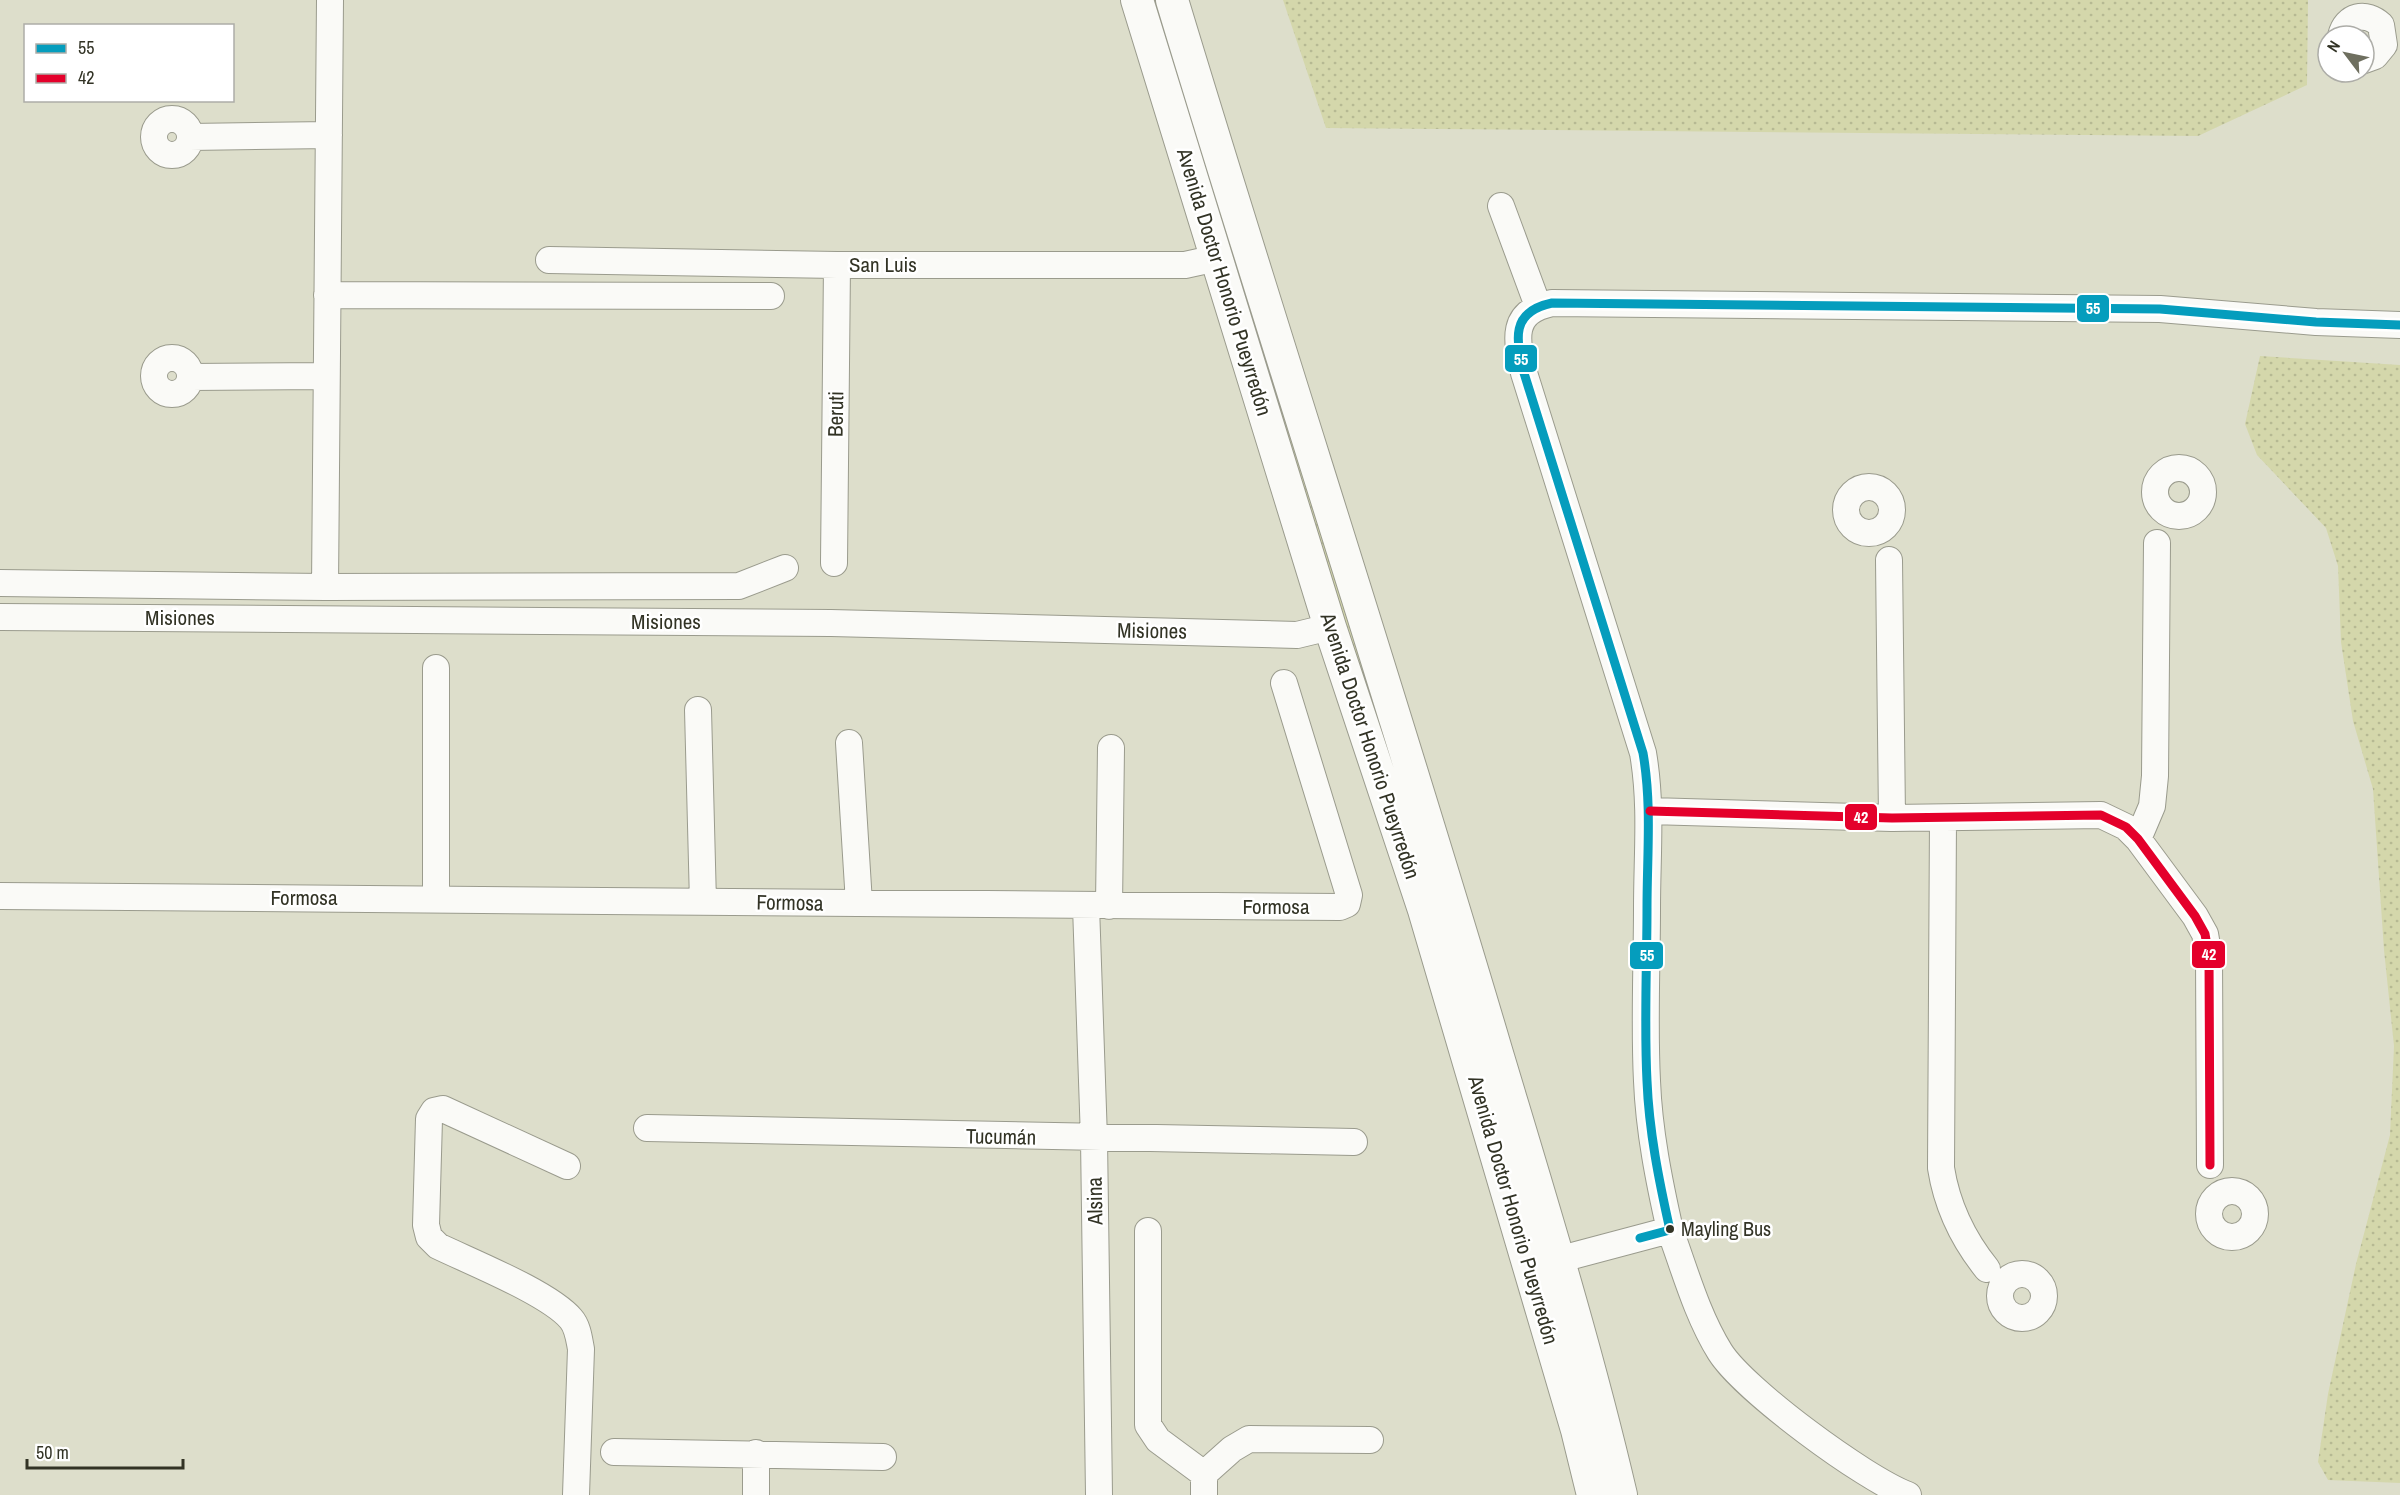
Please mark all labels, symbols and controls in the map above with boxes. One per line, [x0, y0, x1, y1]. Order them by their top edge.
legend [24, 24, 234, 102]
north arrow [2316, 24, 2376, 84]
text: 55 [78, 35, 94, 60]
text: N [2321, 36, 2345, 56]
text: 42 [78, 65, 94, 90]
street label: Avenida Doctor Honorio Pueyrredón [1170, 144, 1279, 419]
street label: San Luis [849, 250, 917, 279]
line badge: 55 [2076, 294, 2110, 323]
text: 55 [2086, 297, 2100, 319]
line badge: 55 [1504, 344, 1538, 373]
text: 55 [1514, 348, 1528, 370]
street label: Beruti [821, 391, 850, 437]
street label: Misiones [145, 603, 215, 632]
street label: Misiones [631, 607, 701, 636]
street label: Avenida Doctor Honorio Pueyrredón [1313, 608, 1427, 883]
street label: Misiones [1117, 615, 1187, 646]
line badge: 42 [1844, 803, 1878, 831]
text: 42 [1854, 806, 1868, 828]
street label: Formosa [270, 883, 338, 912]
street label: Formosa [756, 887, 824, 918]
street label: Formosa [1242, 892, 1310, 921]
line badge: 42 [2191, 940, 2226, 969]
line badge: 55 [1629, 941, 1664, 970]
text: 42 [2202, 943, 2216, 965]
text: 55 [1640, 944, 1654, 966]
street label: Avenida Doctor Honorio Pueyrredón [1461, 1071, 1566, 1348]
street label: Tucumán [966, 1121, 1036, 1152]
street label: Alsina [1080, 1176, 1109, 1226]
place label: Mayling Bus [1681, 1215, 1771, 1242]
marker: Mayling Bus [1664, 1223, 1676, 1235]
scale bar [27, 1432, 183, 1470]
text: 50 m [36, 1440, 69, 1465]

